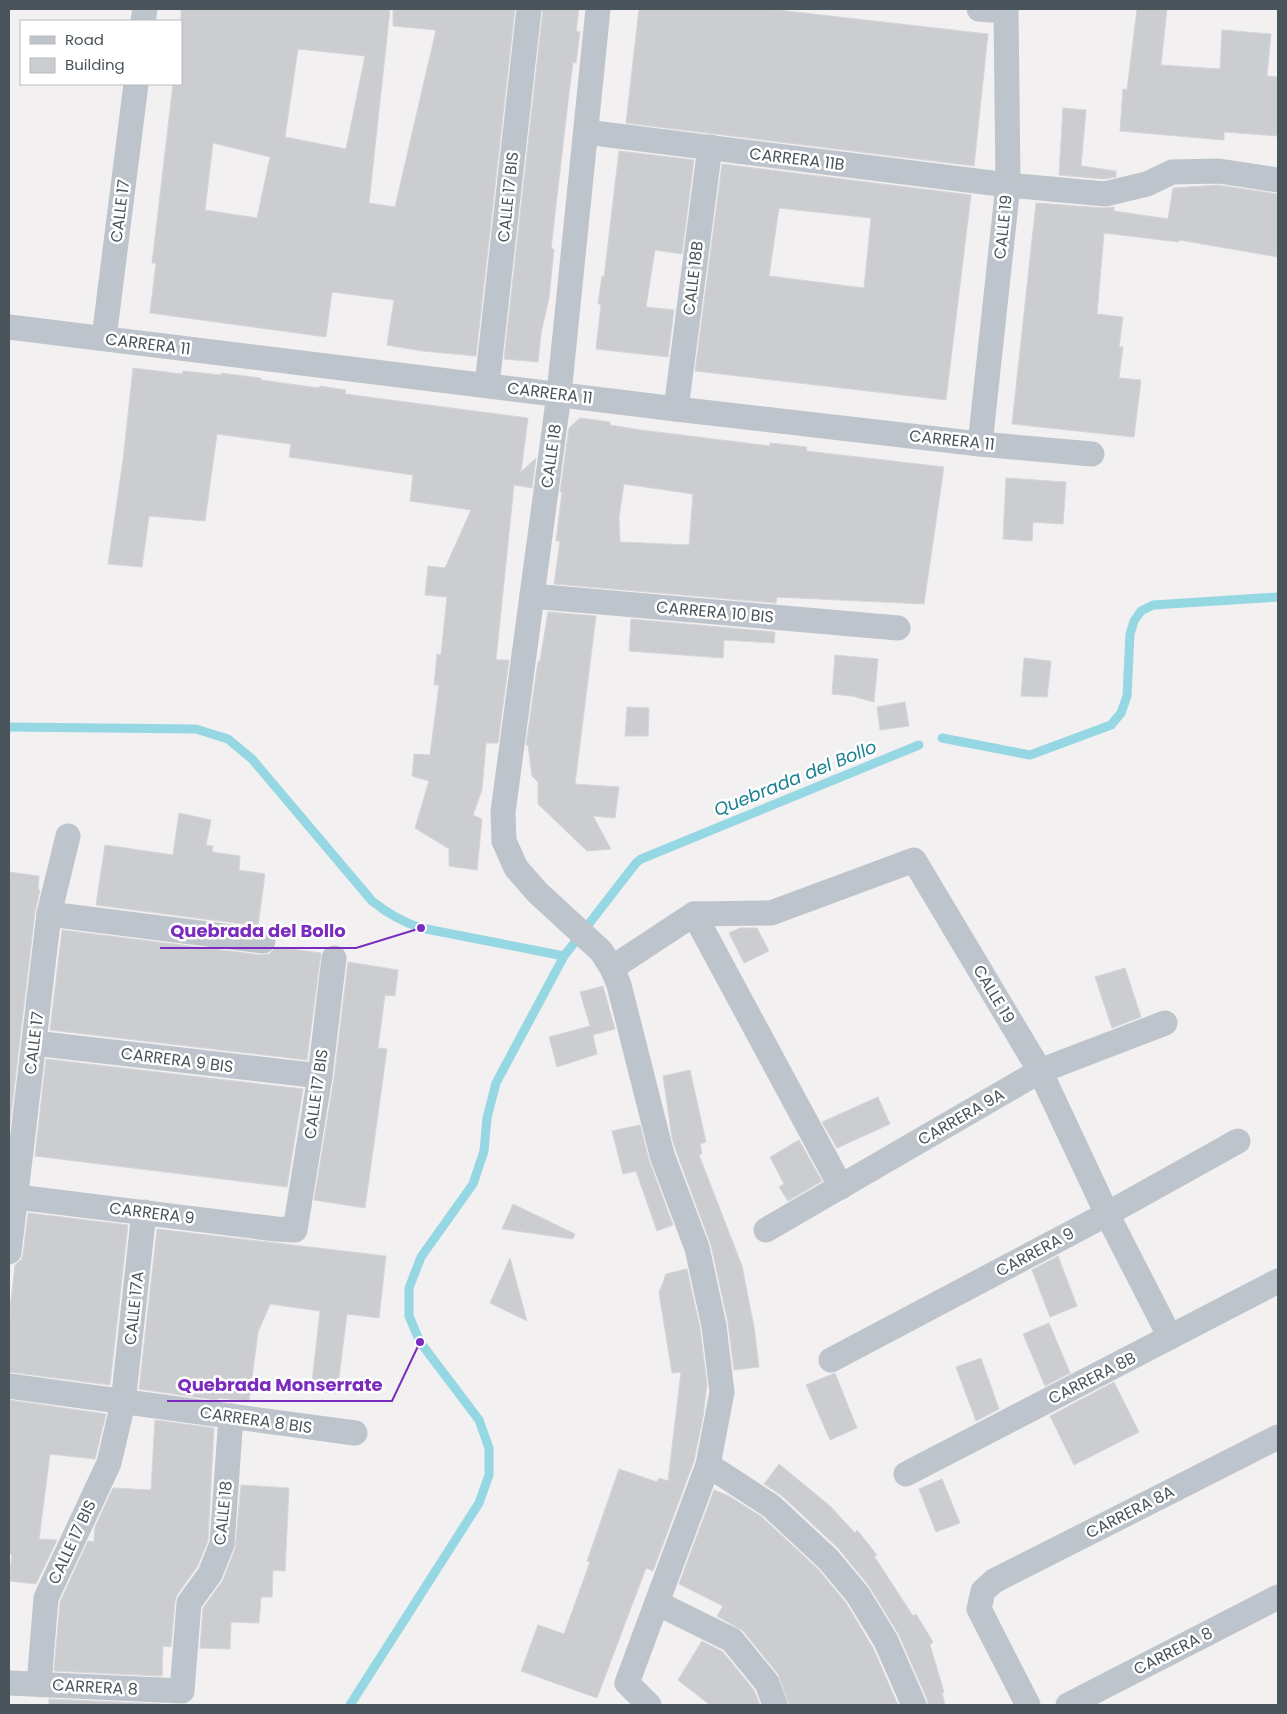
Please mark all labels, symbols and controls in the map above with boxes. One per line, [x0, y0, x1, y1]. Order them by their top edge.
legend [20, 20, 182, 85]
text: Road [65, 29, 104, 50]
text: Building [65, 54, 125, 75]
street label: CARRERA 11B [748, 142, 846, 176]
street label: CALLE 17 BIS [492, 151, 524, 243]
street label: CALLE 17 [105, 178, 135, 244]
street label: CALLE 19 [988, 194, 1018, 260]
street label: CALLE 18B [677, 239, 709, 316]
street label: CARRERA 11 [104, 327, 192, 361]
street label: CARRERA 11 [506, 376, 594, 410]
street label: CALLE 18 [535, 422, 567, 490]
street label: CARRERA 11 [908, 424, 996, 456]
street label: CARRERA 10 BIS [655, 595, 775, 629]
water label: Quebrada del Bollo [710, 734, 880, 822]
callout: Quebrada del Bollo [160, 915, 356, 948]
text: Quebrada del Bollo [170, 918, 346, 943]
street label: CALLE 19 [967, 960, 1021, 1028]
street label: CALLE 17 [19, 1010, 49, 1076]
street label: CARRERA 9 BIS [119, 1042, 235, 1078]
street label: CALLE 17 BIS [298, 1047, 334, 1141]
street label: CARRERA 9A [913, 1083, 1009, 1151]
street label: CARRERA 9 [108, 1196, 196, 1230]
street label: CARRERA 9 [992, 1222, 1078, 1282]
street label: CALLE 17A [119, 1270, 149, 1346]
street label: CARRERA 8B [1044, 1346, 1140, 1410]
callout: Quebrada Monserrate [167, 1368, 392, 1401]
text: Quebrada Monserrate [177, 1372, 383, 1397]
street label: CARRERA 8 BIS [198, 1401, 314, 1439]
street label: CALLE 18 [208, 1480, 238, 1546]
street label: CARRERA 8A [1082, 1480, 1178, 1544]
street label: CALLE 17 BIS [42, 1496, 102, 1588]
street label: CARRERA 8 [1130, 1621, 1216, 1681]
street label: CARRERA 8 [52, 1673, 138, 1701]

